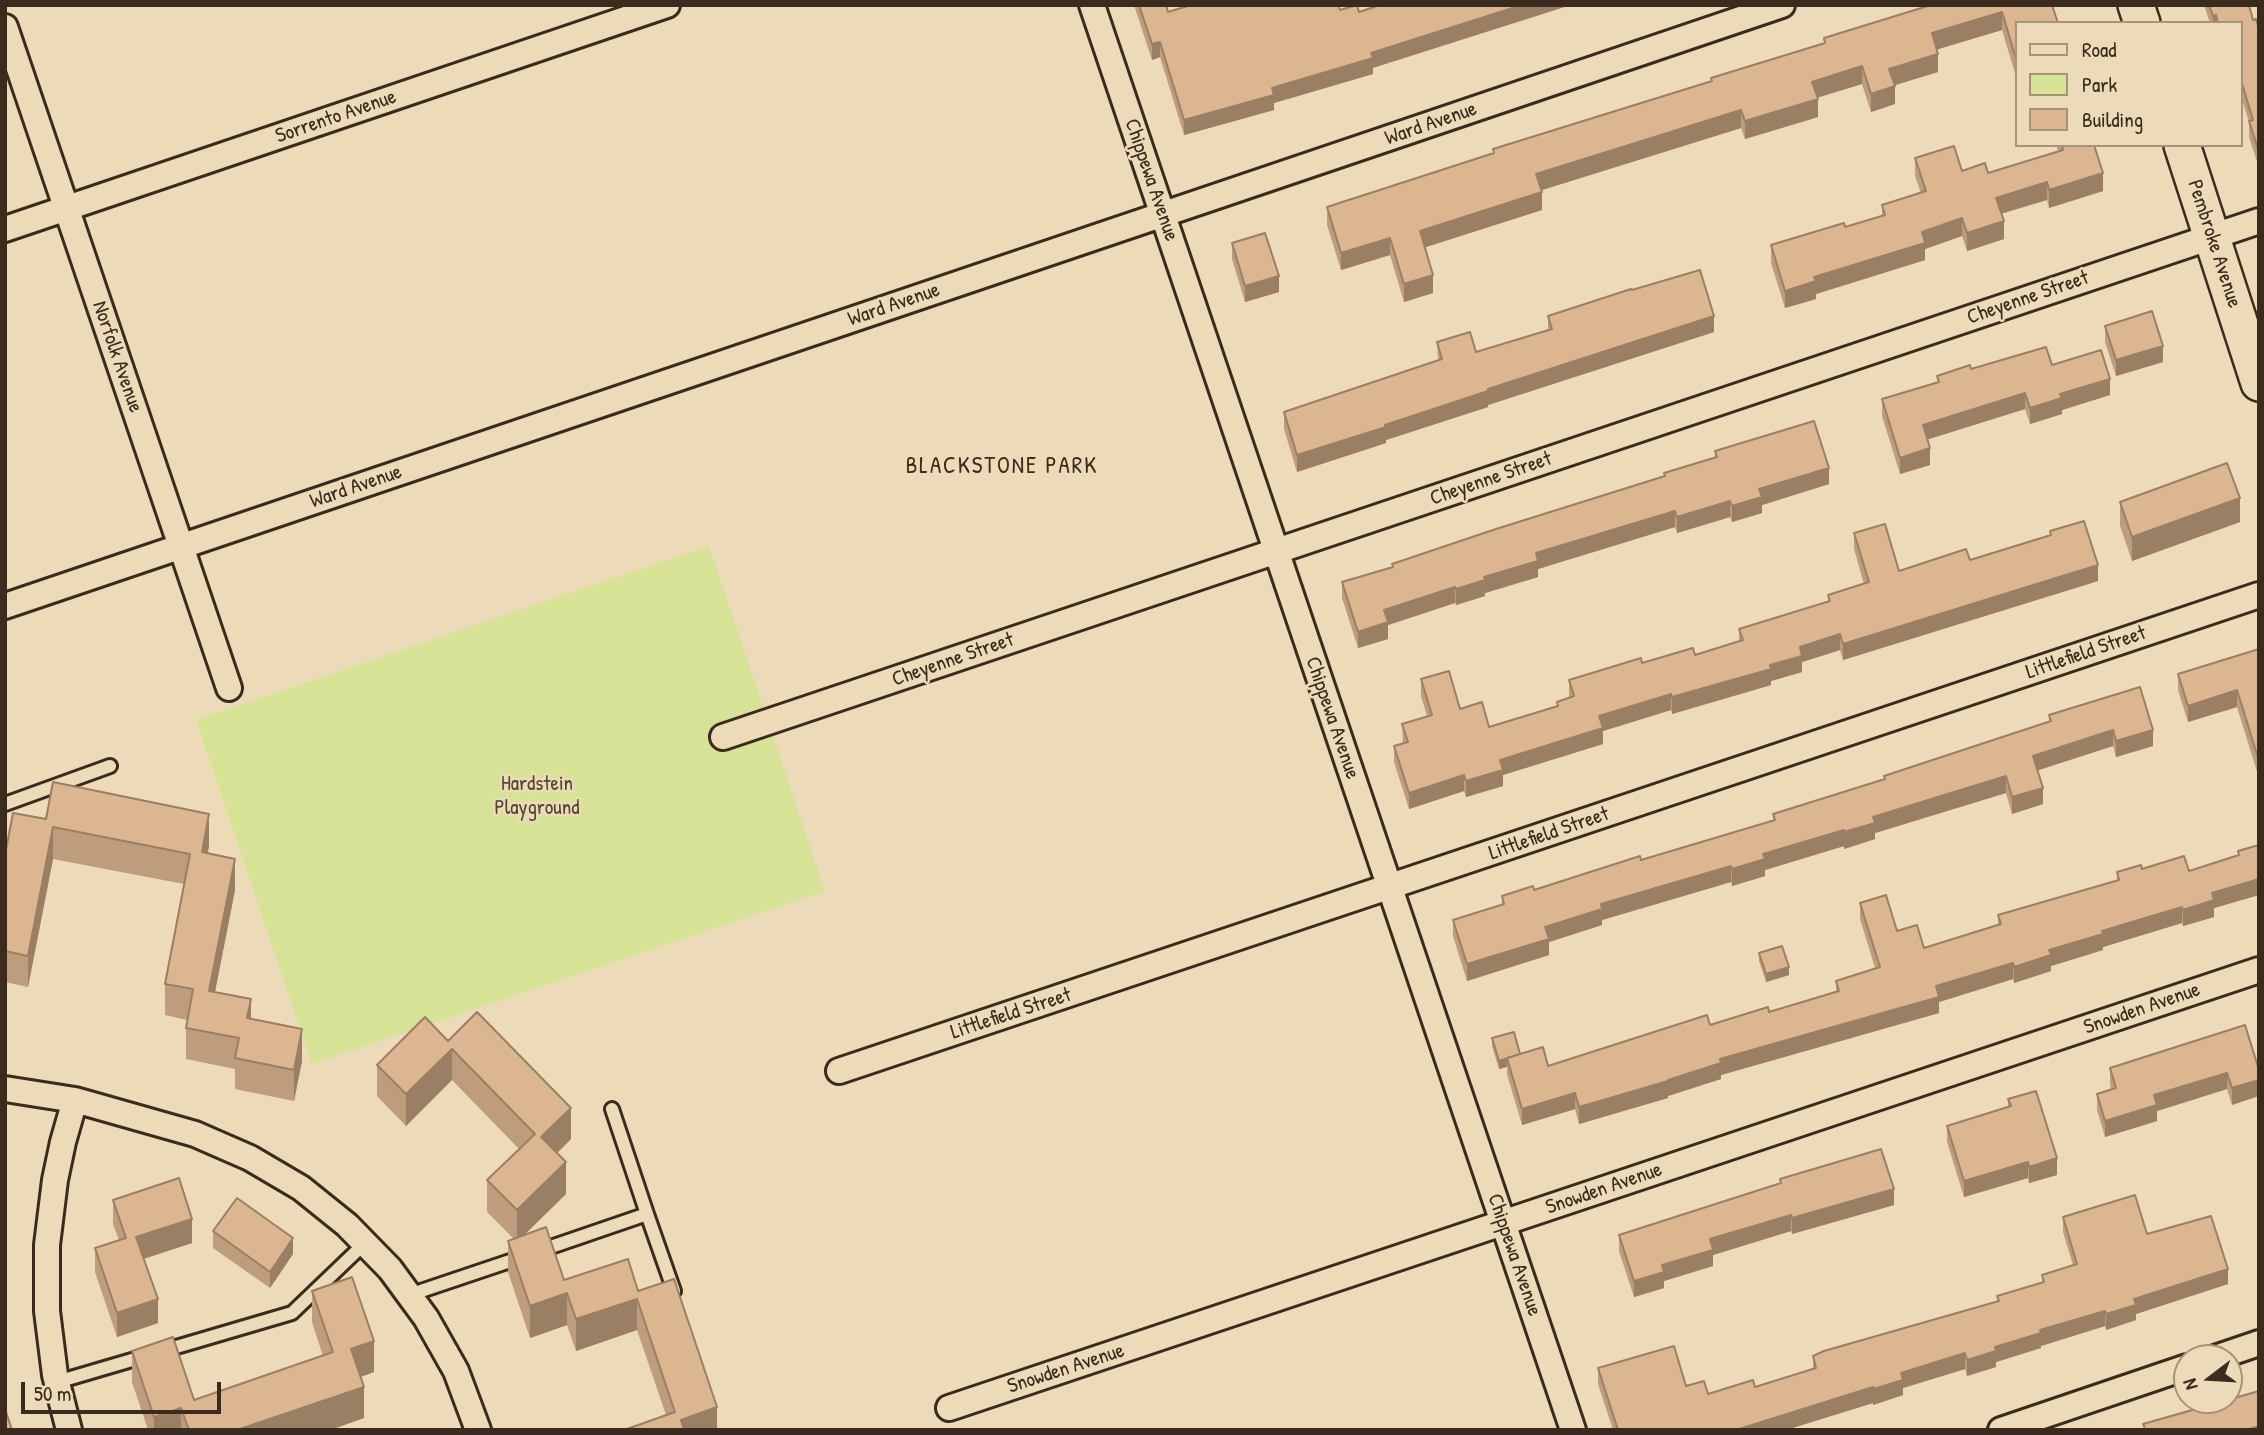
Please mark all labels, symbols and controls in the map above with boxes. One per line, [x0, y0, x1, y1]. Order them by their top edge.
legend [2016, 21, 2243, 147]
text: Road [2082, 35, 2116, 64]
text: Park [2082, 70, 2117, 99]
street label: Sorrento Avenue [272, 85, 400, 149]
street label: Ward Avenue [1382, 97, 1480, 151]
text: Building [2082, 105, 2143, 134]
street label: Chippewa Avenue [1118, 116, 1184, 244]
street label: Pembroke Avenue [2181, 177, 2247, 311]
street label: Cheyenne Street [1964, 265, 2092, 331]
street label: Ward Avenue [845, 278, 943, 332]
street label: Norfolk Avenue [86, 298, 148, 416]
street label: Cheyenne Street [1427, 446, 1555, 512]
district label: BLACKSTONE PARK [908, 453, 1096, 481]
street label: Ward Avenue [307, 460, 405, 514]
street label: Littlefield Street [2023, 621, 2149, 685]
street label: Cheyenne Street [889, 627, 1017, 693]
street label: Chippewa Avenue [1299, 654, 1365, 782]
park label: Hardstein Playground [495, 771, 579, 821]
street label: Littlefield Street [1486, 802, 1612, 866]
street label: Snowden Avenue [2080, 977, 2204, 1041]
street label: Littlefield Street [948, 983, 1074, 1045]
street label: Snowden Avenue [1542, 1157, 1666, 1221]
street label: Chippewa Avenue [1481, 1191, 1547, 1319]
street label: Snowden Avenue [1004, 1338, 1128, 1400]
north arrow [2173, 1344, 2243, 1414]
scale bar [24, 1368, 224, 1412]
text: N [2176, 1376, 2204, 1393]
text: 50 m [34, 1379, 71, 1408]

